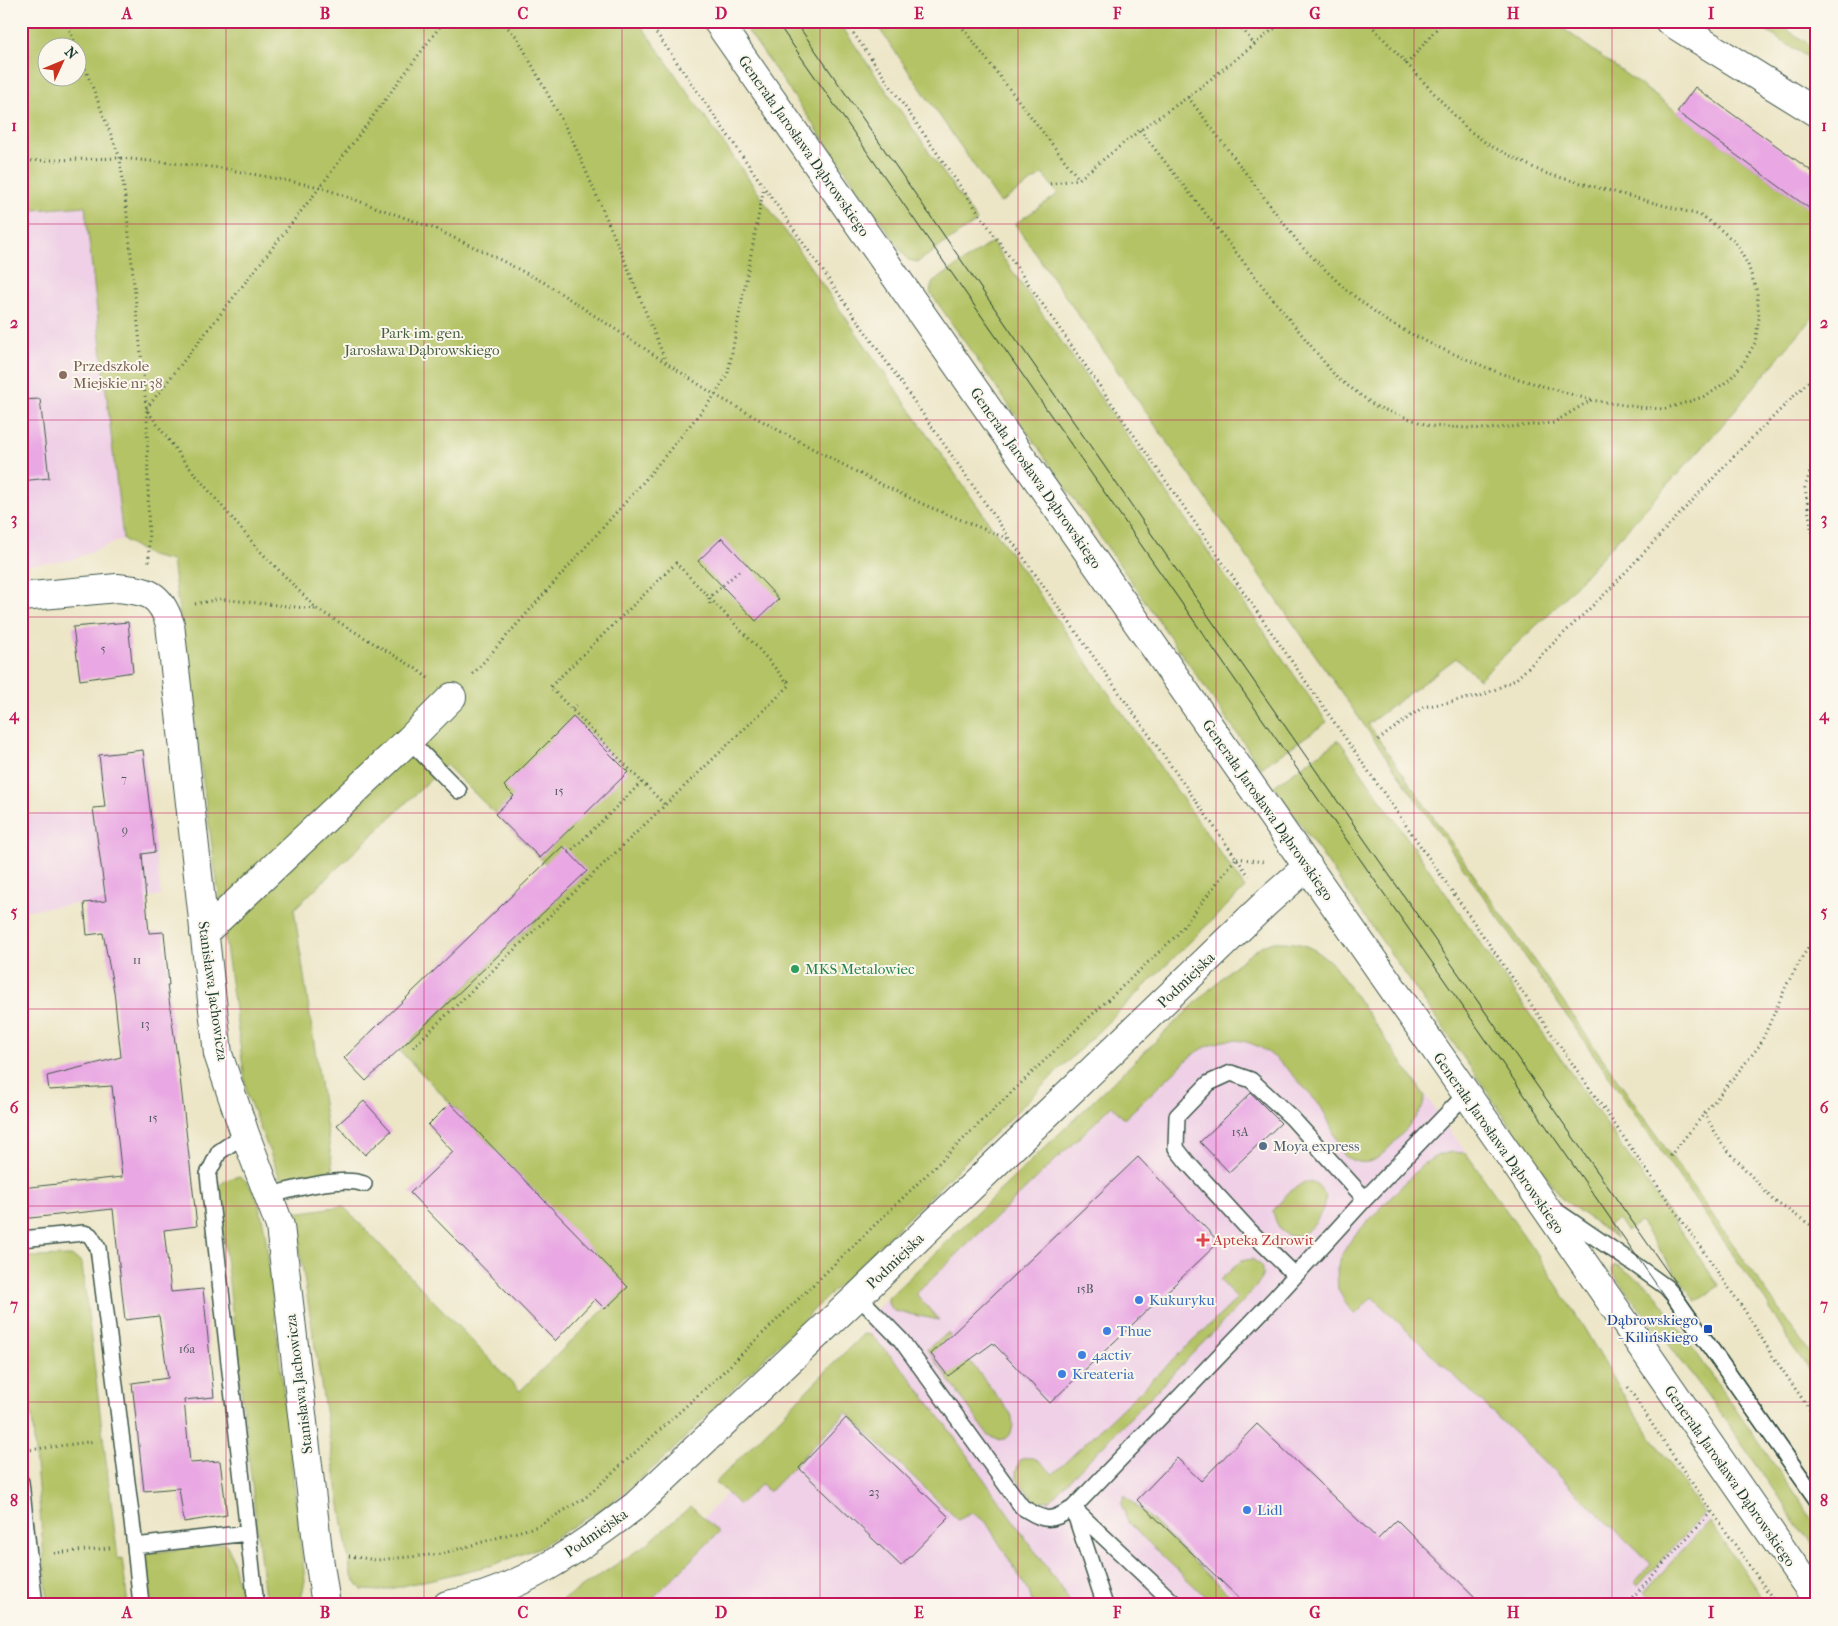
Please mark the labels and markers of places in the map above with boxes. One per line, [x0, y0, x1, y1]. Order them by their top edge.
place label: Przedszkole Miejskie nr 38 [73, 357, 163, 392]
marker: Przedszkole Miejskie nr 38 [57, 369, 69, 381]
place label: MKS Metalowiec [805, 960, 915, 978]
marker: MKS Metalowiec [789, 963, 801, 975]
place label: Moya express [1273, 1137, 1360, 1155]
marker: Moya express [1257, 1140, 1269, 1152]
place label: Apteka Zdrowit [1212, 1231, 1315, 1249]
marker: Apteka Zdrowit [1197, 1234, 1209, 1246]
place label: Kukuryku [1149, 1291, 1215, 1309]
marker: Kukuryku [1133, 1294, 1145, 1306]
place label: Dąbrowskiego - Kilińskiego [1607, 1311, 1698, 1346]
place label: Thue [1117, 1322, 1152, 1340]
marker: Dąbrowskiego - Kilińskiego [1702, 1323, 1714, 1335]
marker: Thue [1101, 1325, 1113, 1337]
place label: 4activ [1092, 1346, 1132, 1364]
marker: 4activ [1076, 1349, 1088, 1361]
place label: Kreateria [1072, 1365, 1135, 1383]
marker: Kreateria [1056, 1368, 1068, 1380]
place label: Lidl [1257, 1501, 1283, 1519]
marker: Lidl [1241, 1504, 1253, 1516]

